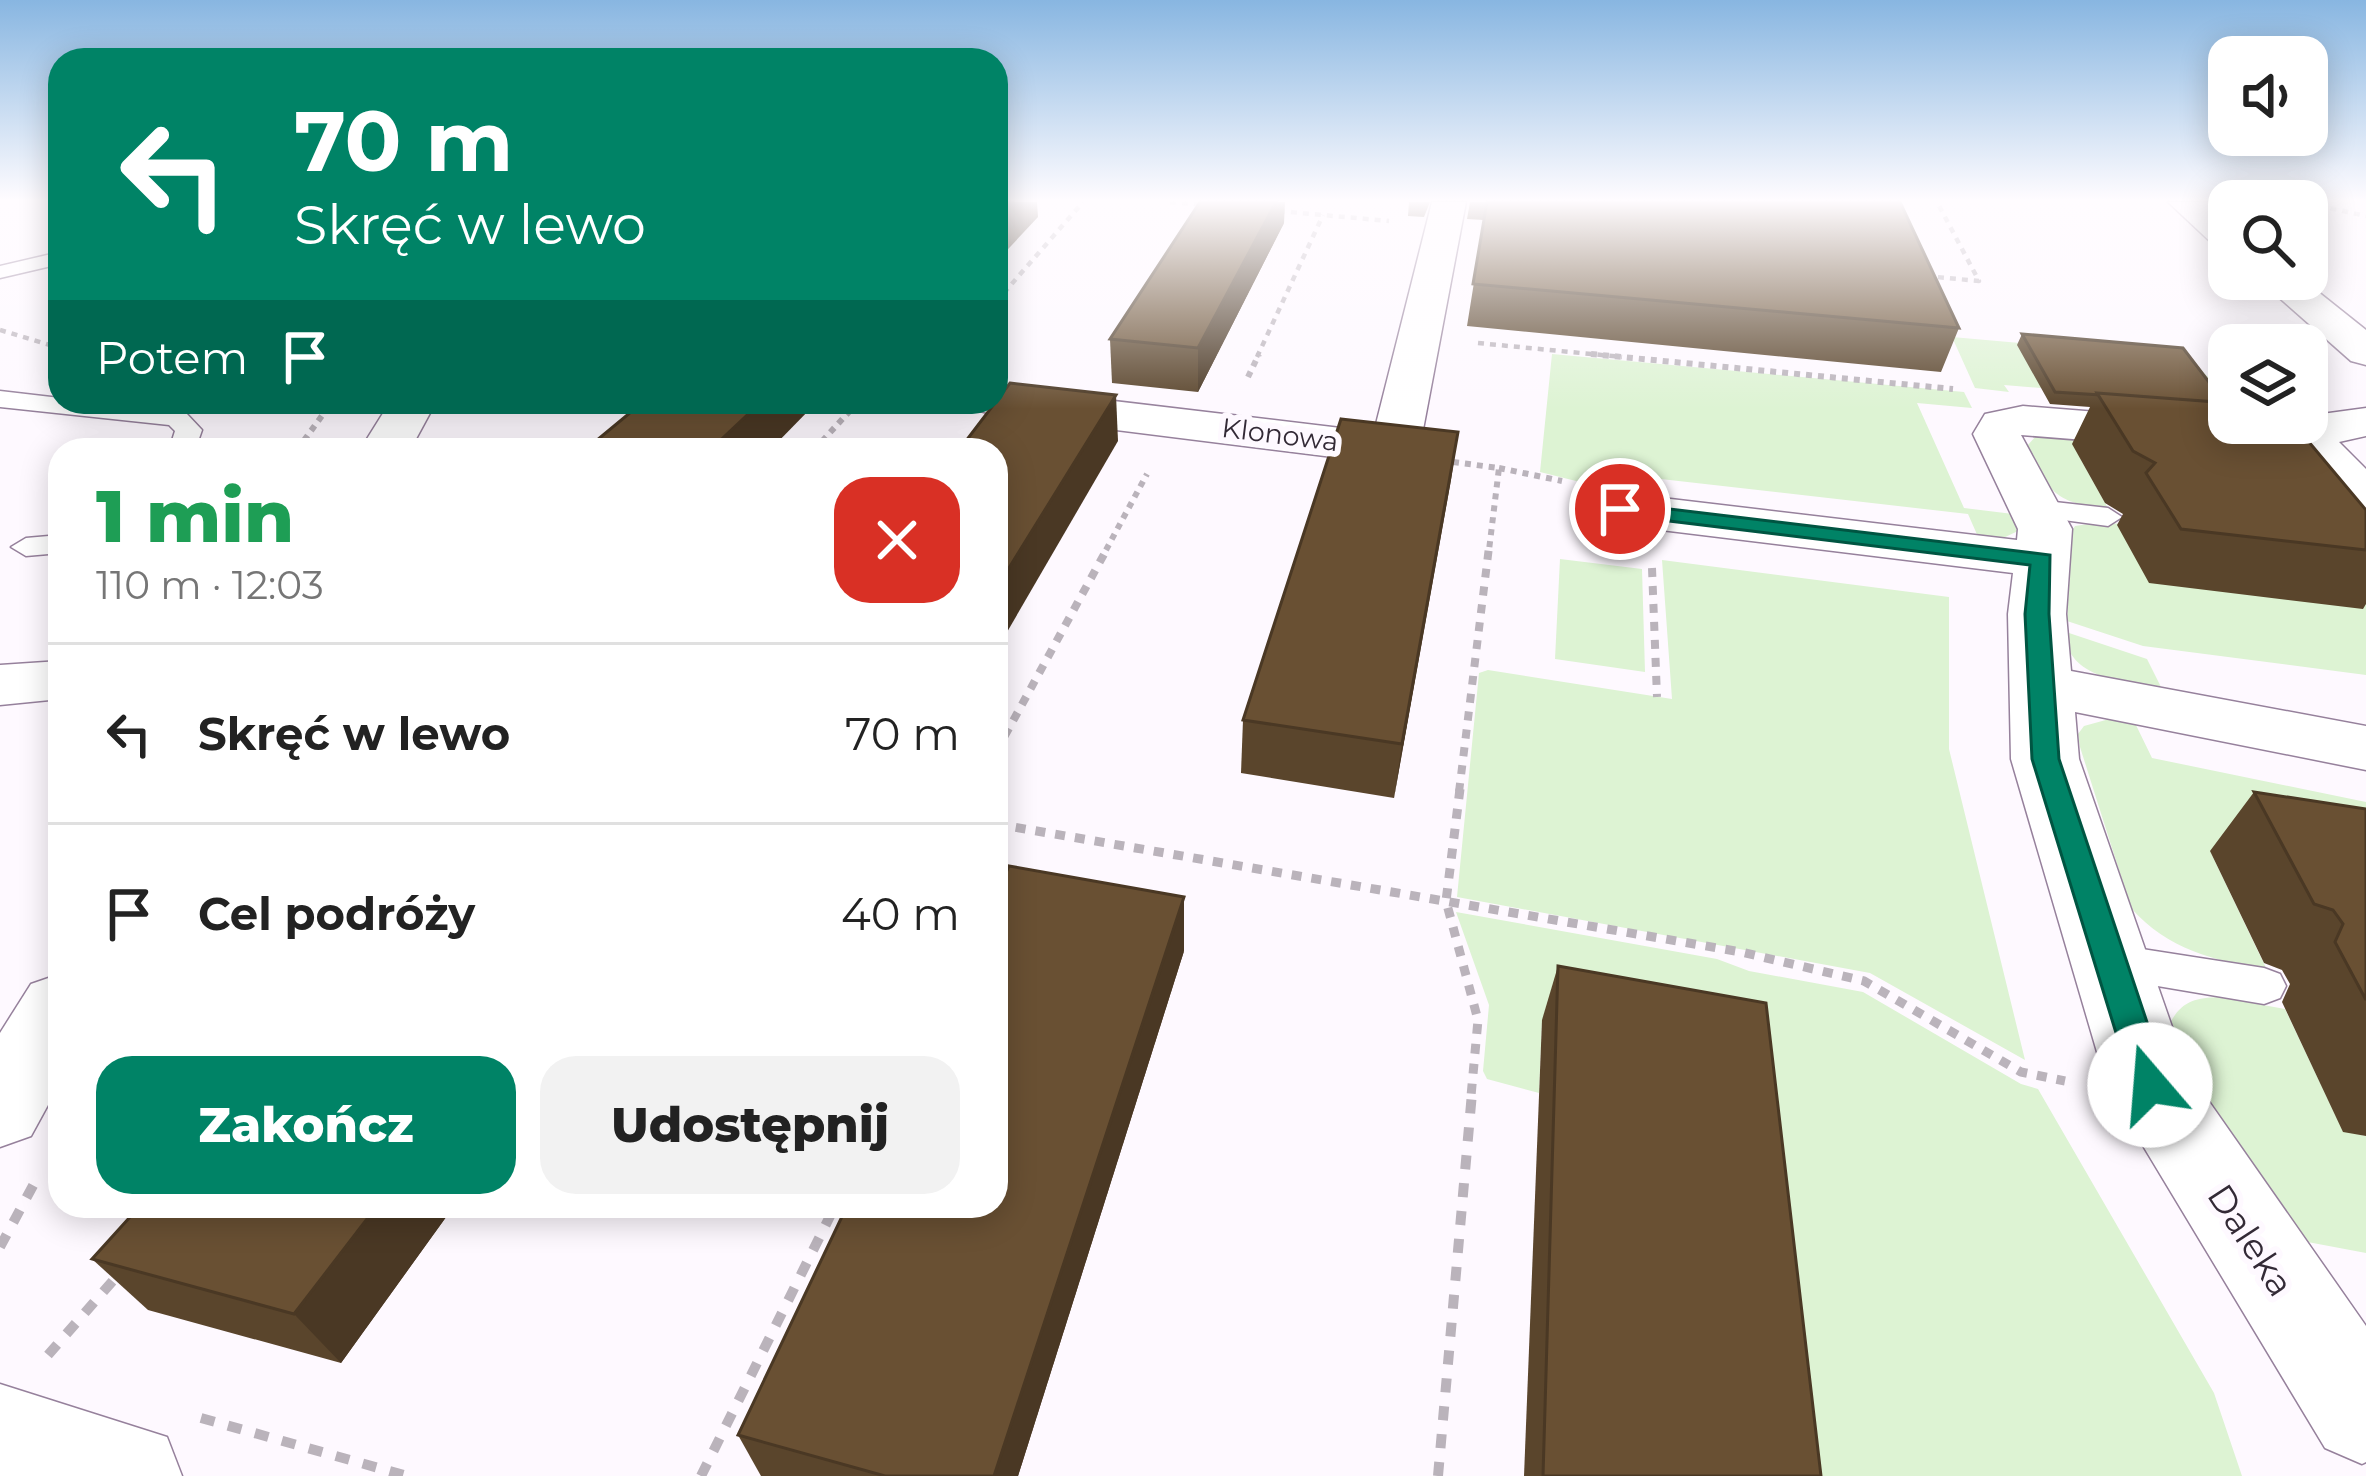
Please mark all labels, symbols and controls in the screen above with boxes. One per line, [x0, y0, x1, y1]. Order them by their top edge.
map controls [2208, 36, 2328, 444]
button: sound [2208, 36, 2328, 156]
text: 70 m [294, 90, 513, 192]
icon: left [96, 96, 252, 252]
button: search [2208, 180, 2328, 300]
text: Skręć w lewo [294, 192, 646, 258]
icon: arrive [272, 324, 338, 390]
button: layers [2208, 324, 2328, 444]
text: Potem [96, 330, 248, 385]
street label: Klonowa [1220, 411, 1340, 458]
pin [1569, 458, 1671, 560]
text: 1 min [96, 472, 294, 560]
icon: arrive [1587, 476, 1653, 542]
button: close [834, 477, 960, 603]
text: 110 m · 12:03 [96, 561, 324, 609]
icon: left [96, 701, 162, 767]
text: Skręć w lewo [198, 706, 510, 761]
text: 70 m [845, 706, 960, 761]
icon: arrive [96, 881, 162, 947]
text: Cel podróży [198, 886, 475, 941]
text: 40 m [841, 886, 960, 941]
position arrow [2087, 1022, 2213, 1148]
button: Zakończ [96, 1056, 516, 1194]
button: Udostępnij [540, 1056, 960, 1194]
street label: Daleka [2199, 1176, 2303, 1304]

